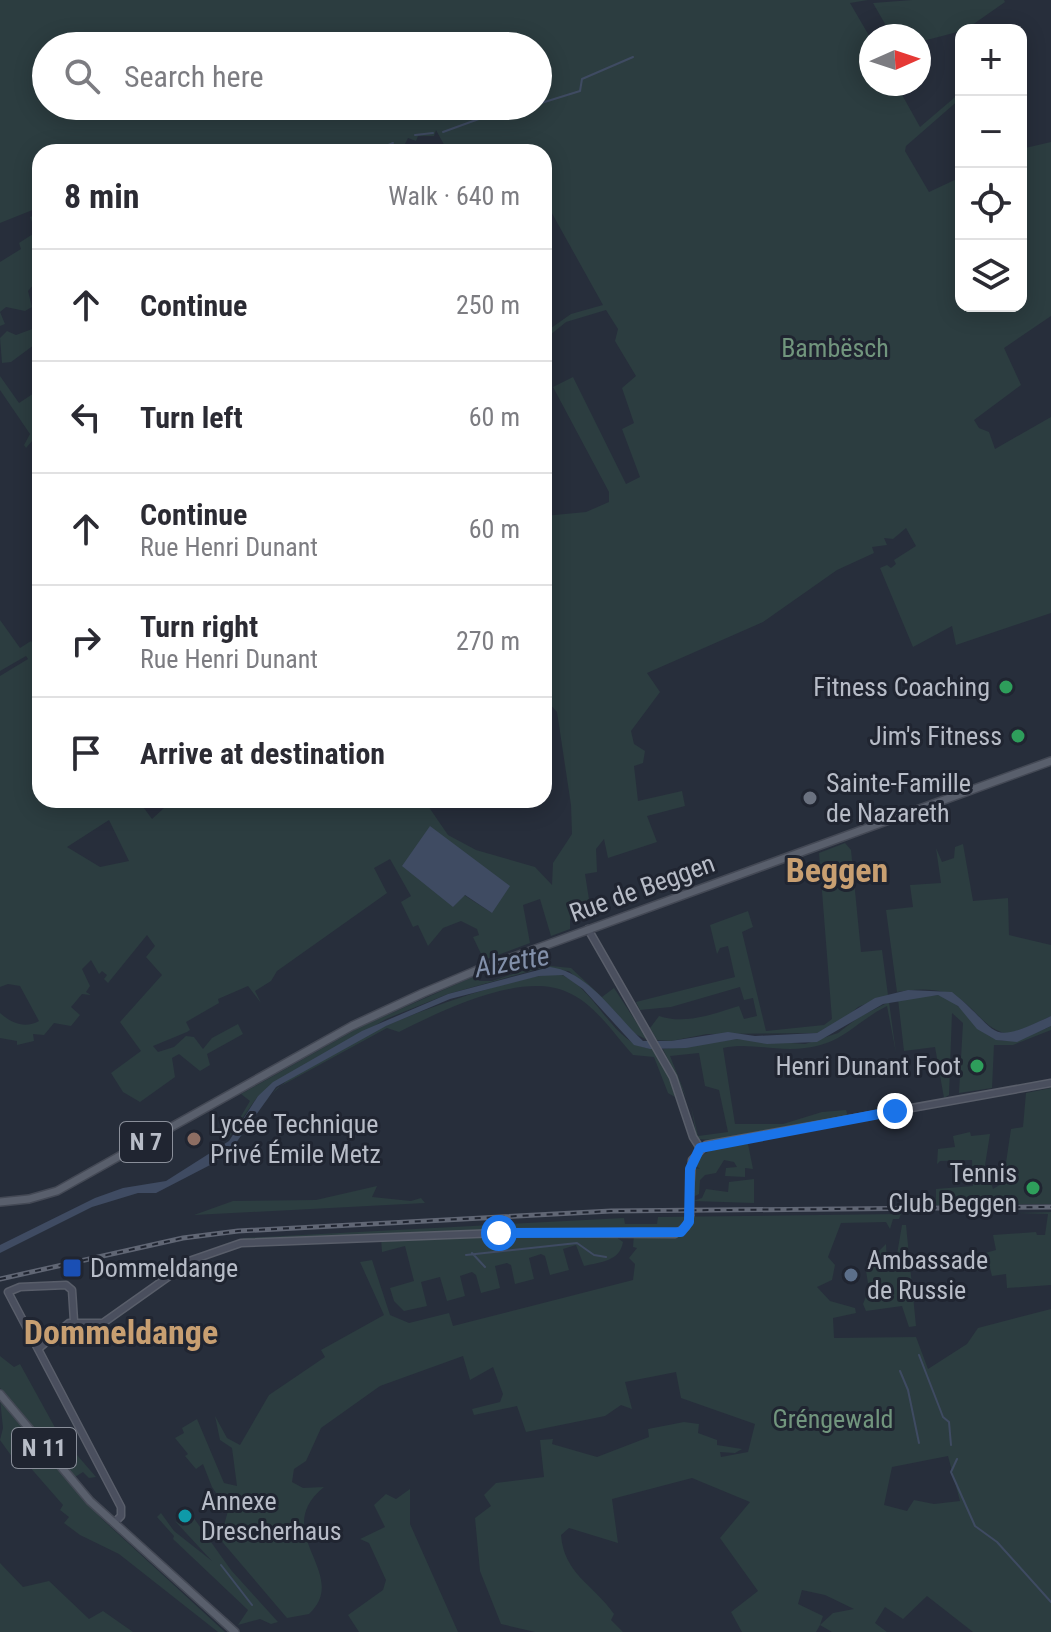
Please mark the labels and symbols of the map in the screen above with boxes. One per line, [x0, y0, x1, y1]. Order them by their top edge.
north arrow [859, 24, 931, 96]
park label: Bambësch [781, 333, 889, 363]
place label: Fitness Coaching [813, 672, 990, 702]
marker: Fitness Coaching [997, 678, 1015, 696]
place label: Jim's Fitness [869, 721, 1002, 751]
marker: Jim's Fitness [1009, 727, 1027, 745]
place label: Sainte-Famille de Nazareth [826, 768, 971, 828]
marker: Sainte-Famille de Nazareth [801, 789, 819, 807]
street label: Rue de Beggen [565, 848, 719, 928]
district label: Beggen [786, 850, 888, 890]
water label: Alzette [471, 939, 552, 984]
place label: Henri Dunant Foot [775, 1051, 961, 1081]
marker: Henri Dunant Foot [968, 1057, 986, 1075]
route end [877, 1093, 913, 1129]
place label: Lycée Technique Privé Émile Metz [210, 1109, 381, 1169]
road number: N 7 [120, 1122, 172, 1162]
marker: Lycée Technique Privé Émile Metz [185, 1130, 203, 1148]
place label: Tennis Club Beggen [888, 1158, 1017, 1218]
marker: Tennis Club Beggen [1024, 1179, 1042, 1197]
route start [481, 1215, 517, 1251]
place label: Ambassade de Russie [867, 1245, 988, 1305]
place label: Dommeldange [90, 1253, 238, 1283]
marker: Dommeldange [61, 1257, 83, 1279]
marker: Ambassade de Russie [842, 1266, 860, 1284]
district label: Dommeldange [24, 1312, 218, 1352]
park label: Gréngewald [772, 1404, 894, 1434]
road number: N 11 [12, 1428, 76, 1468]
place label: Annexe Drescherhaus [201, 1486, 342, 1546]
marker: Annexe Drescherhaus [176, 1507, 194, 1525]

